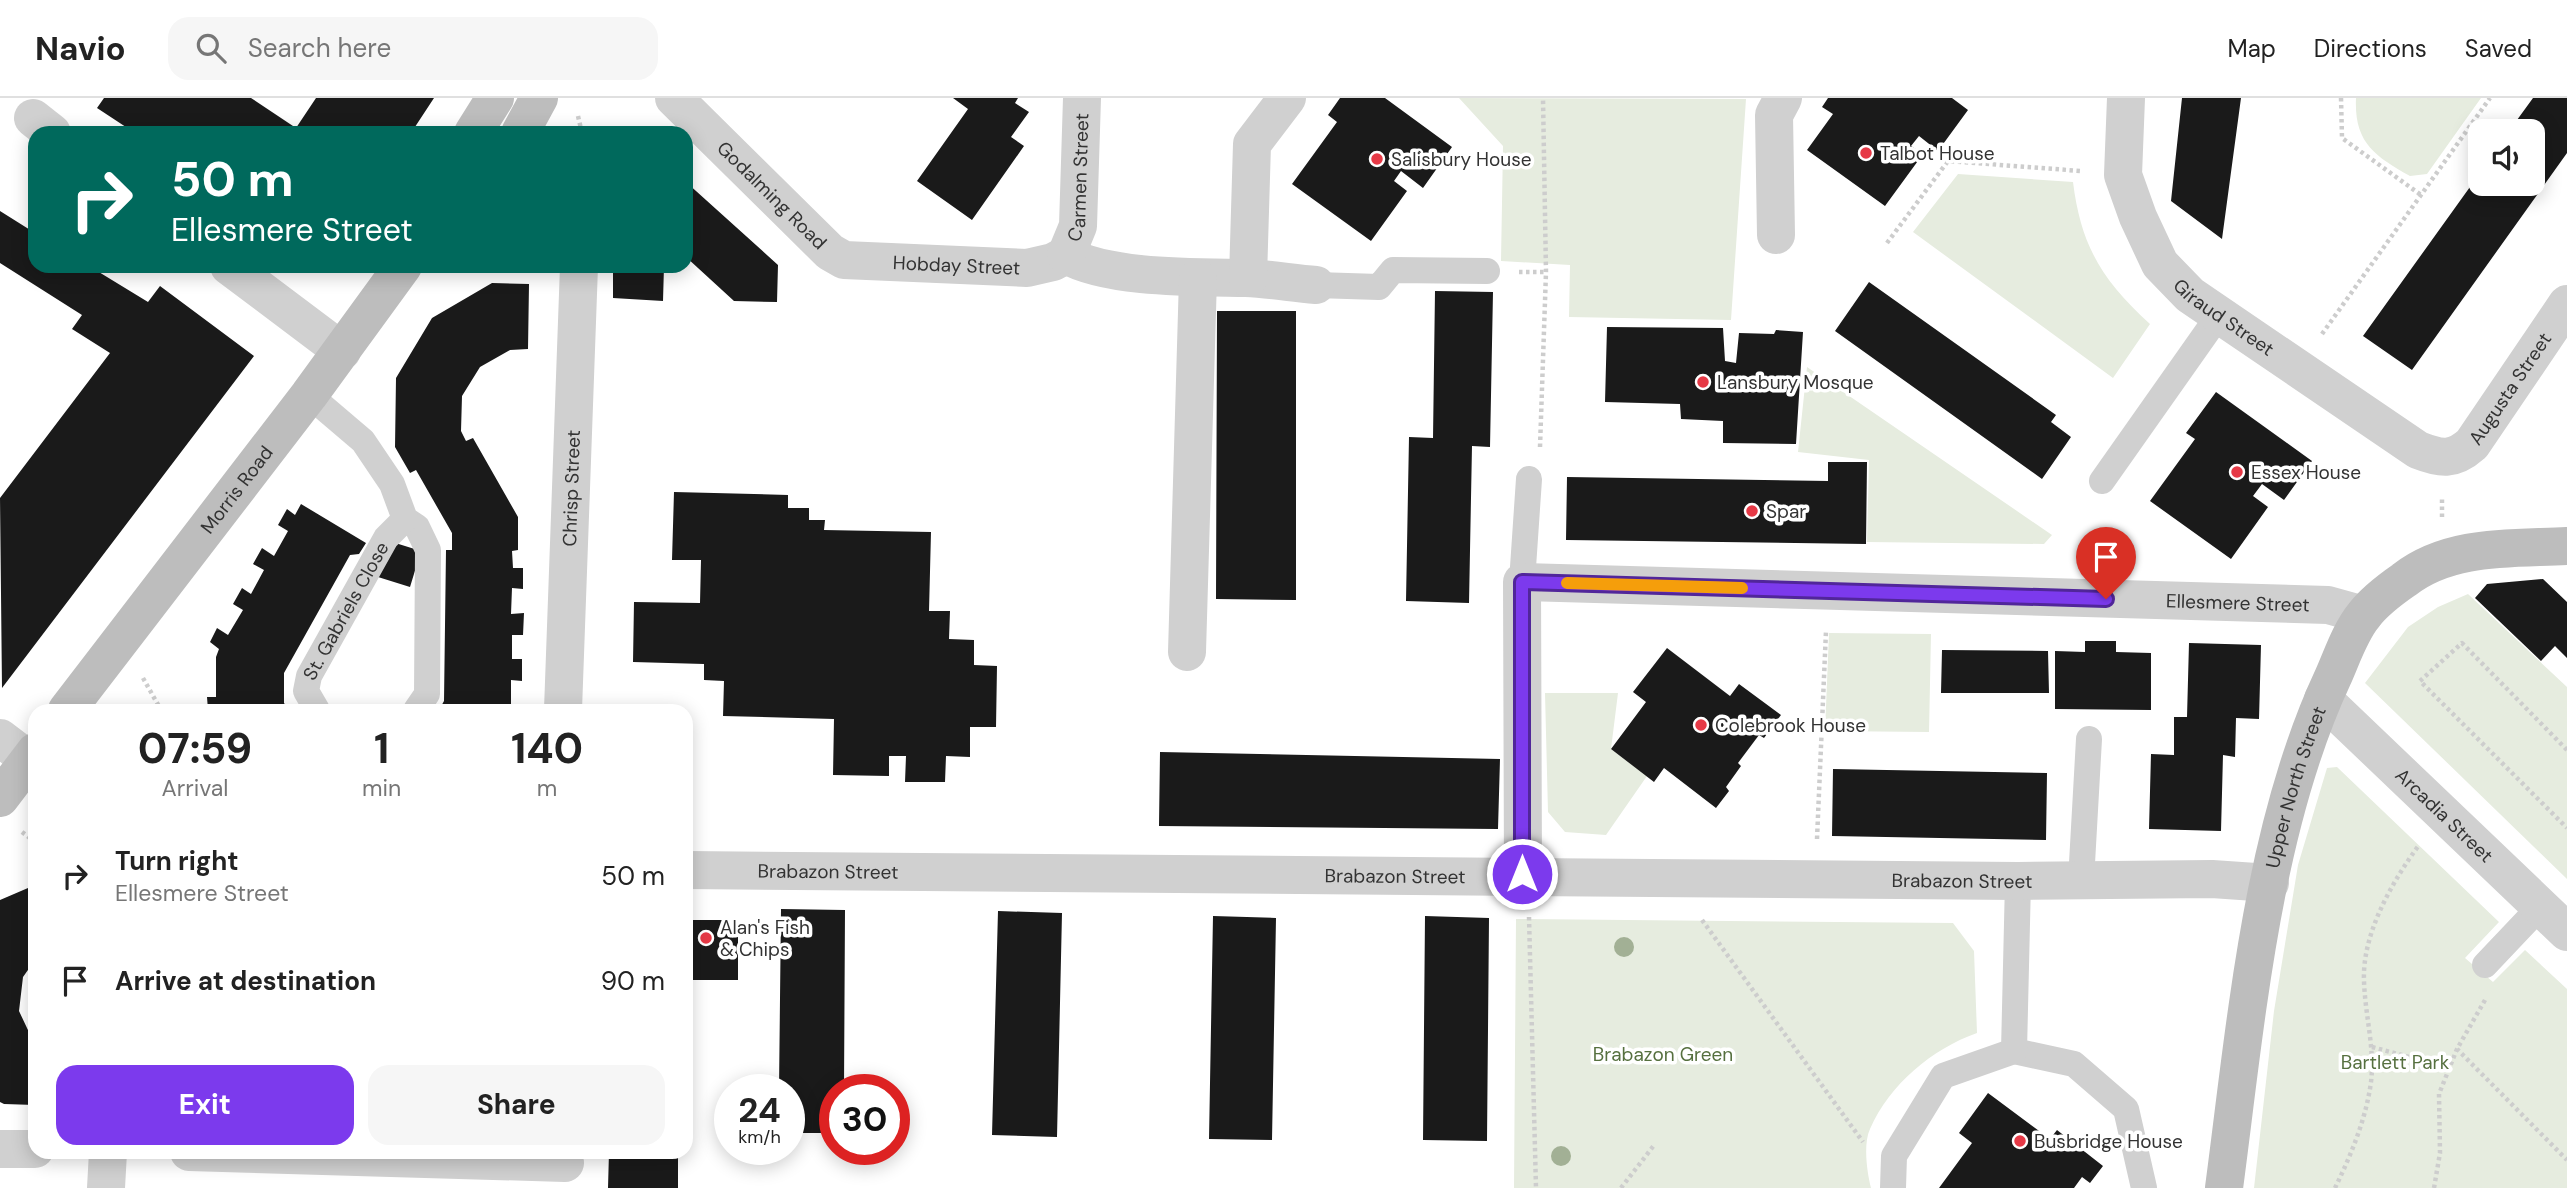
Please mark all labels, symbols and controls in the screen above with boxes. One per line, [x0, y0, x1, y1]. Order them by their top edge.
search box [168, 17, 658, 80]
text: Navio [35, 27, 126, 70]
icon: search [192, 29, 230, 67]
text: Search here [248, 31, 391, 65]
text: Map [2228, 33, 2276, 64]
text: Directions [2314, 33, 2427, 64]
text: Saved [2465, 33, 2532, 64]
street label: Carmen Street [1061, 113, 1095, 245]
map controls [2468, 119, 2545, 196]
button: sound [2468, 119, 2545, 196]
street label: Godalming Road [712, 136, 832, 255]
place label: Talbot House [1880, 141, 1995, 166]
marker: Talbot House [1858, 145, 1874, 161]
text: 50 m [171, 147, 294, 211]
place label: Salisbury House [1391, 147, 1532, 172]
marker: Salisbury House [1369, 151, 1385, 167]
icon: right [56, 154, 147, 245]
text: Ellesmere Street [171, 209, 413, 251]
street label: Hobday Street [892, 250, 1021, 281]
street label: Giraud Street [2168, 273, 2279, 362]
street label: Augusta Street [2463, 328, 2557, 450]
place label: Lansbury Mosque [1717, 370, 1874, 395]
marker: Lansbury Mosque [1695, 374, 1711, 390]
street label: Chrisp Street [557, 429, 586, 547]
street label: Morris Road [195, 441, 279, 539]
place label: Essex House [2251, 460, 2361, 485]
marker: Essex House [2229, 464, 2245, 480]
place label: Spar [1766, 499, 1806, 524]
marker: Spar [1744, 503, 1760, 519]
pin [2076, 527, 2136, 599]
street label: St. Gabriels Close [297, 537, 394, 685]
icon: arrive [2087, 538, 2125, 576]
street label: Ellesmere Street [2165, 588, 2310, 617]
street label: Upper North Street [2260, 702, 2332, 870]
place label: Colebrook House [1715, 713, 1866, 738]
marker: Colebrook House [1693, 717, 1709, 733]
text: 07:59 [138, 721, 252, 776]
text: 1 [374, 721, 389, 776]
text: 140 [511, 721, 583, 776]
street label: Arcadia Street [2390, 763, 2498, 868]
text: Arrival [161, 773, 228, 803]
text: min [362, 773, 401, 803]
text: m [537, 773, 557, 803]
position arrow [1485, 837, 1559, 911]
text: Turn right [115, 844, 239, 878]
icon: right [56, 857, 94, 895]
text: 50 m [601, 859, 665, 893]
street label: Brabazon Street [757, 859, 899, 885]
street label: Brabazon Street [1324, 863, 1466, 889]
street label: Brabazon Street [1891, 868, 2033, 894]
text: Ellesmere Street [115, 878, 289, 908]
place label: Alan's Fish & Chips [720, 915, 810, 962]
marker: Alan's Fish & Chips [698, 930, 714, 946]
icon: arrive [56, 962, 94, 1000]
text: Arrive at destination [115, 964, 376, 998]
text: 90 m [601, 964, 665, 998]
park label: Brabazon Green [1593, 1042, 1733, 1067]
park label: Bartlett Park [2341, 1050, 2450, 1075]
button: Exit [56, 1065, 354, 1145]
button: Share [368, 1065, 665, 1145]
speed limit sign: 30 [819, 1074, 910, 1165]
text: 24 [738, 1087, 781, 1133]
text: km/h [738, 1125, 781, 1149]
place label: Busbridge House [2034, 1129, 2183, 1154]
marker: Busbridge House [2012, 1133, 2028, 1149]

